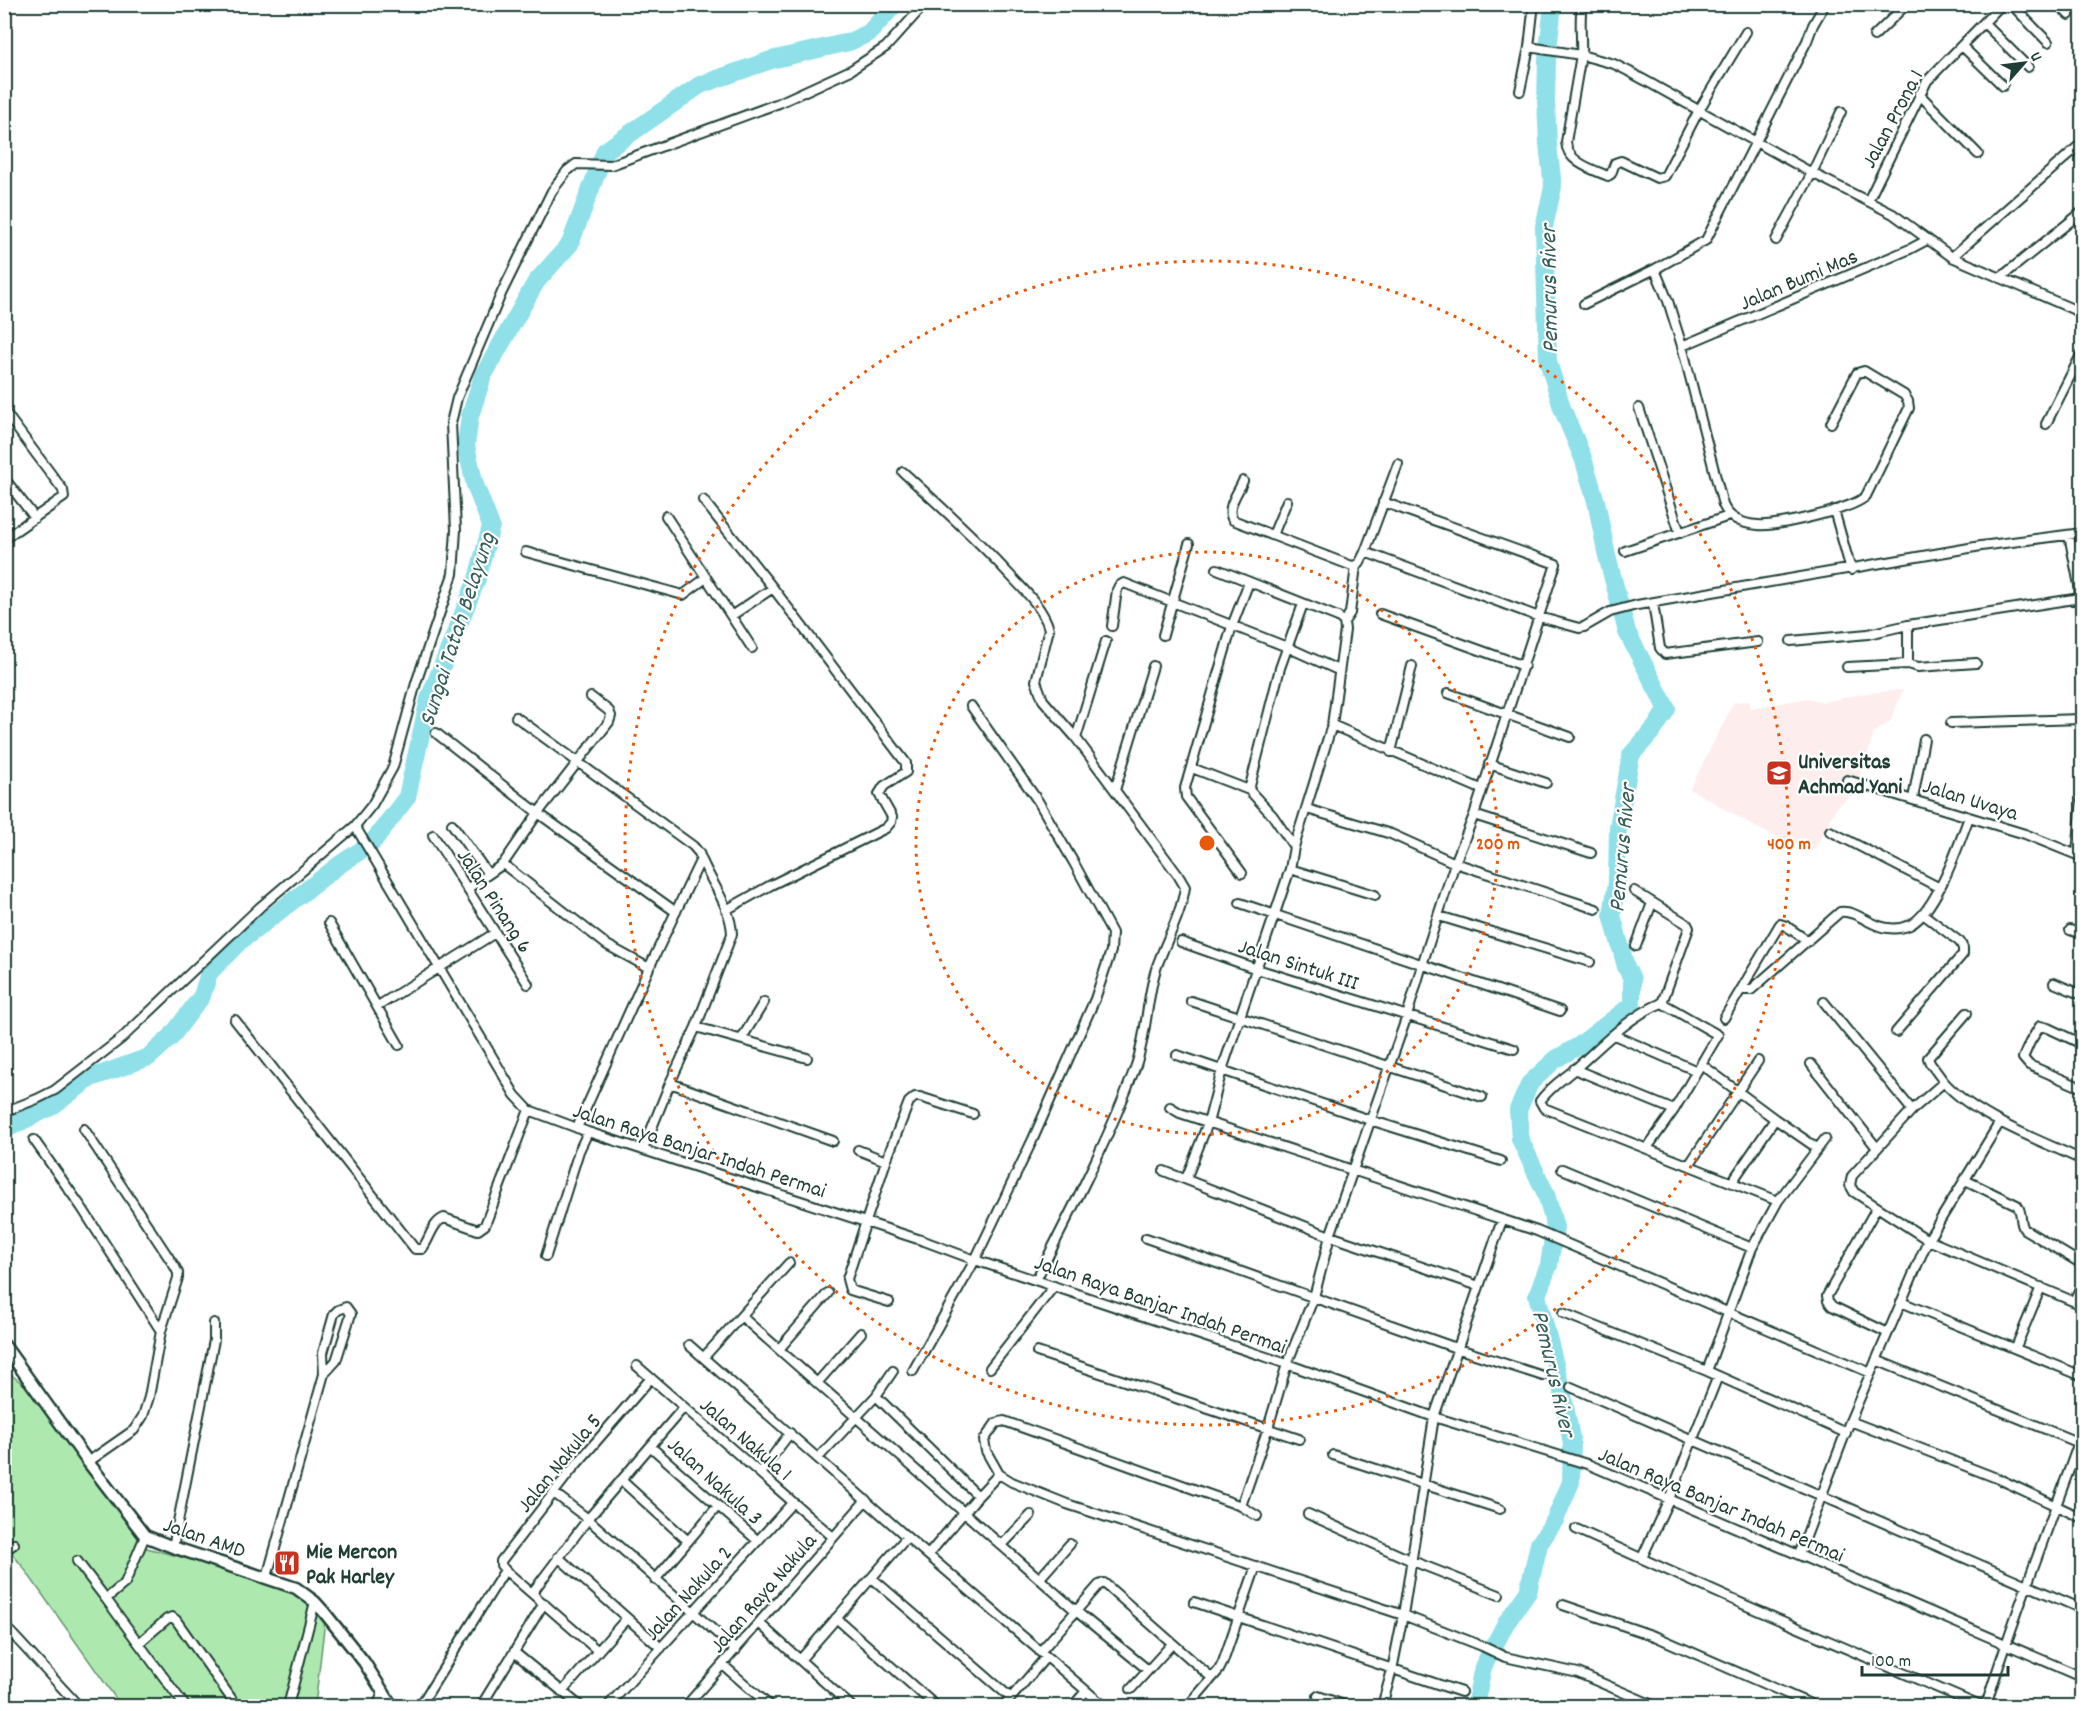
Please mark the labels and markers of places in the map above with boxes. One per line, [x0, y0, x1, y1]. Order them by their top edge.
place label: Universitas Achmad Yani [1798, 748, 1902, 804]
school or university icon: Universitas Achmad Yani [1764, 758, 1794, 788]
centre of rings [1197, 833, 1217, 853]
place label: Mie Mercon Pak Harley [306, 1538, 397, 1594]
restaurant icon: Mie Mercon Pak Harley [272, 1548, 302, 1578]

